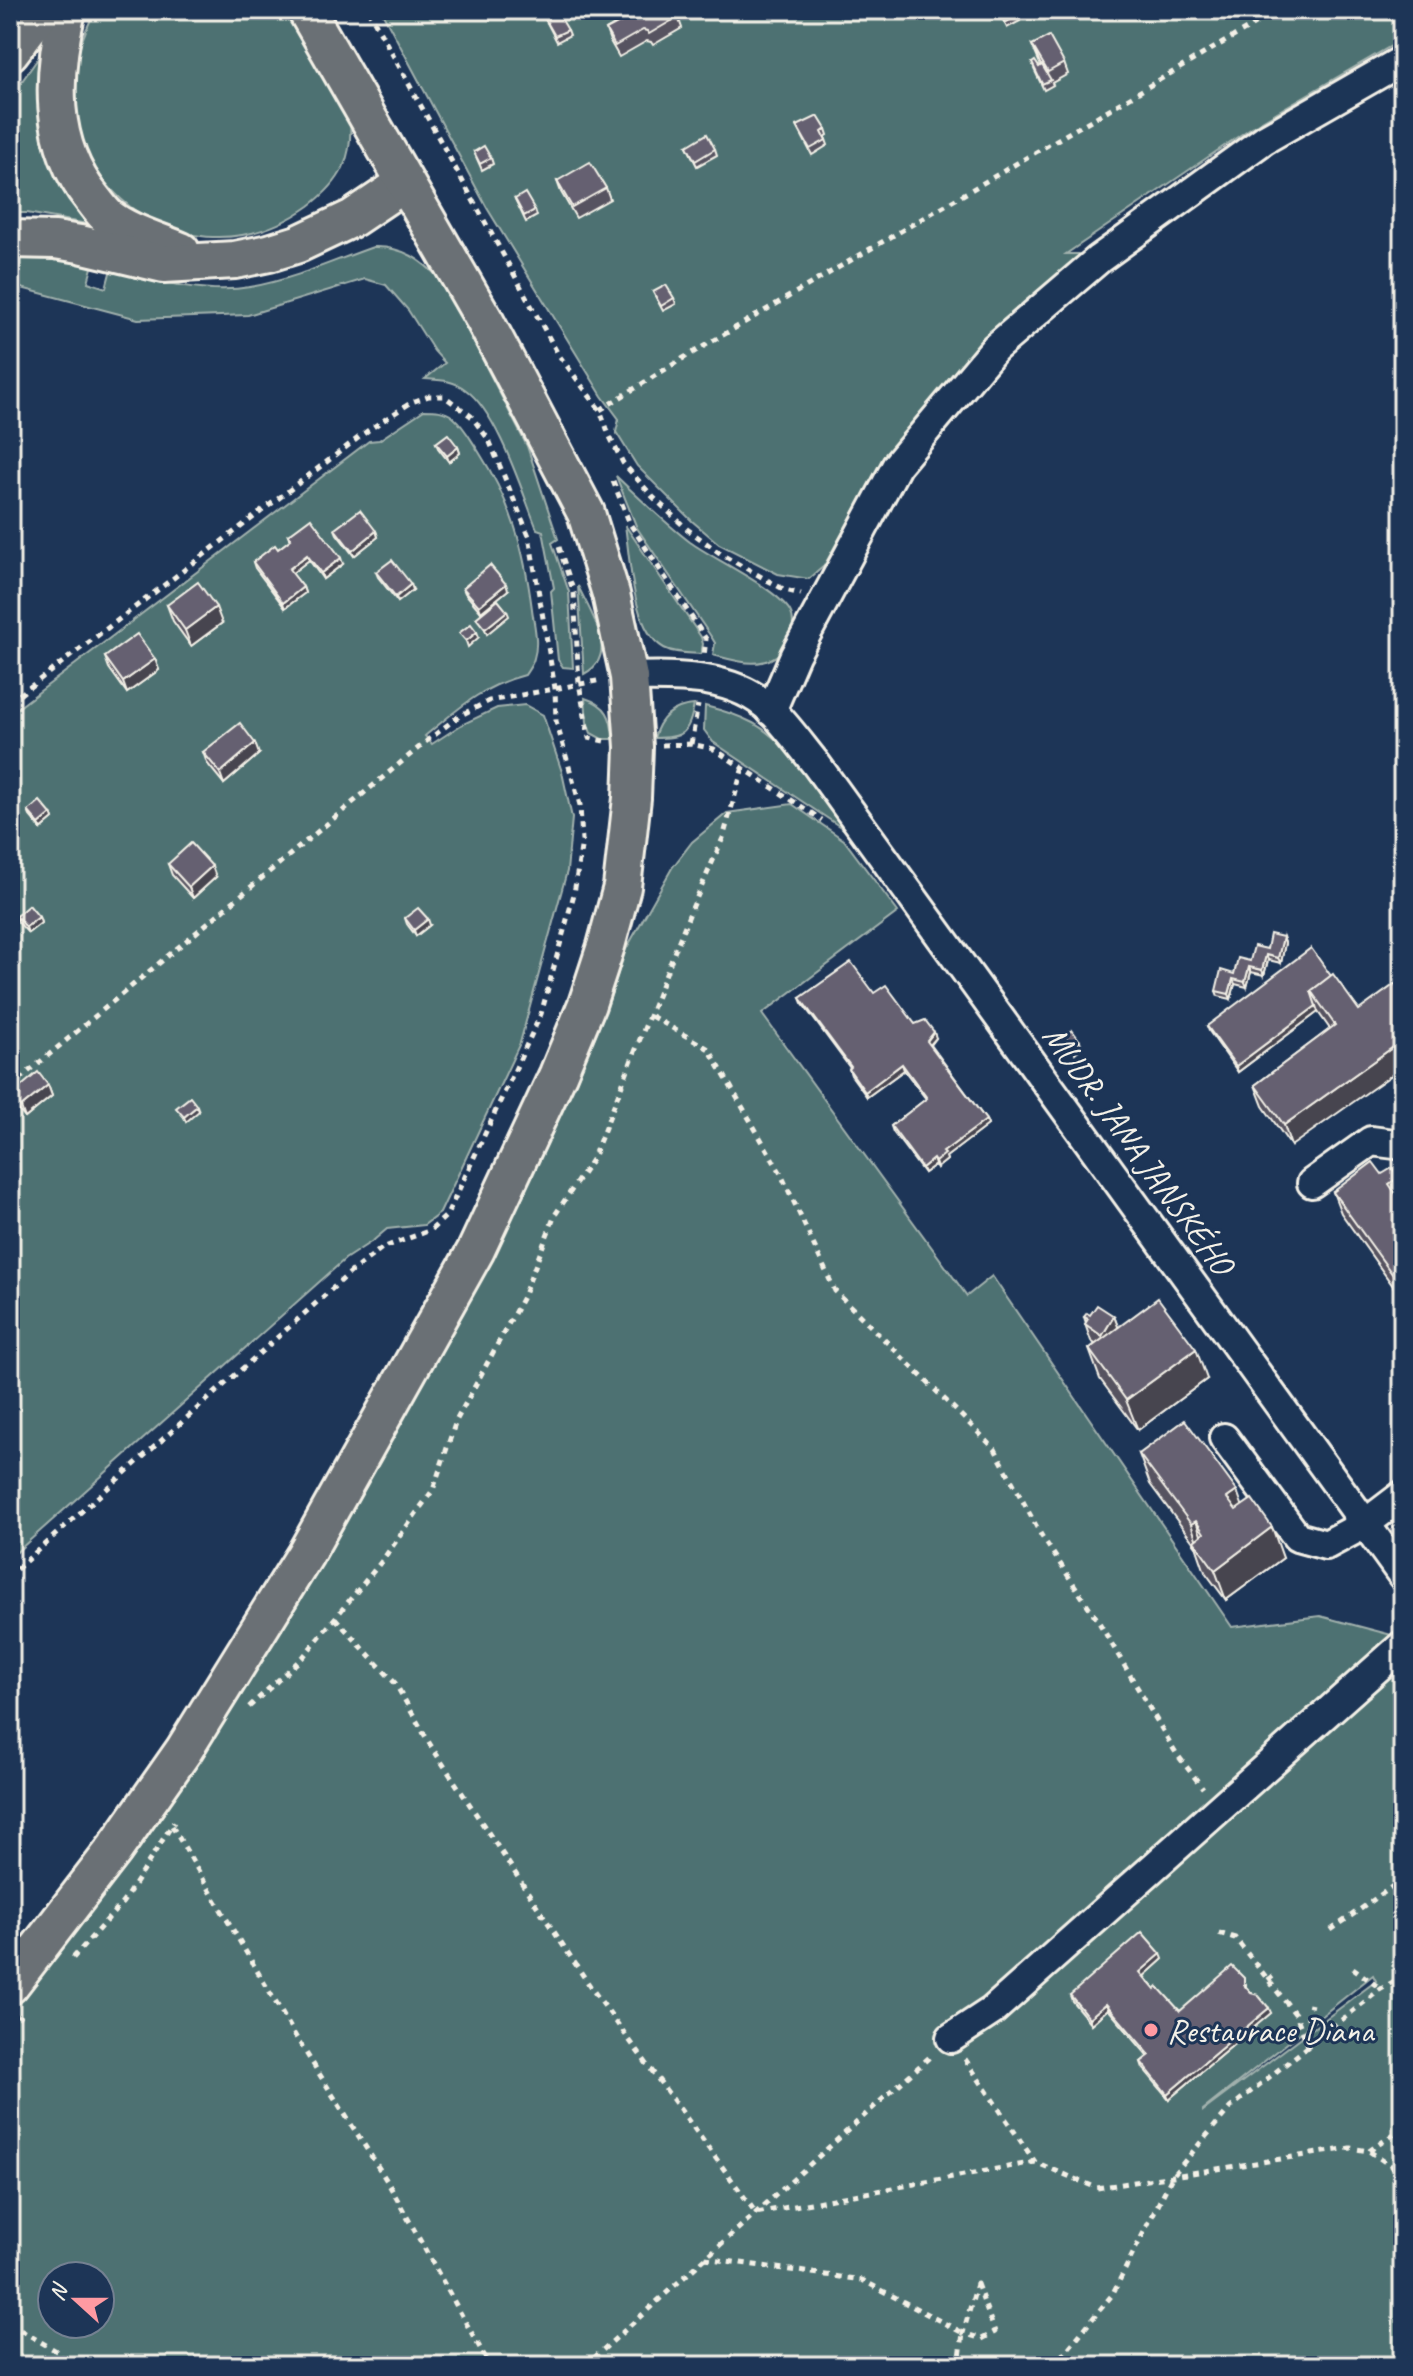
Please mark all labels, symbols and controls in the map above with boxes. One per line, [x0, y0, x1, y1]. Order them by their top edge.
street label: MUDR. JANA JANSKÉHO [1034, 1016, 1246, 1286]
place label: Restaurace Diana [1167, 2009, 1376, 2052]
marker: Restaurace Diana [1142, 2021, 1160, 2039]
north arrow [36, 2260, 116, 2340]
text: N [43, 2279, 75, 2305]

